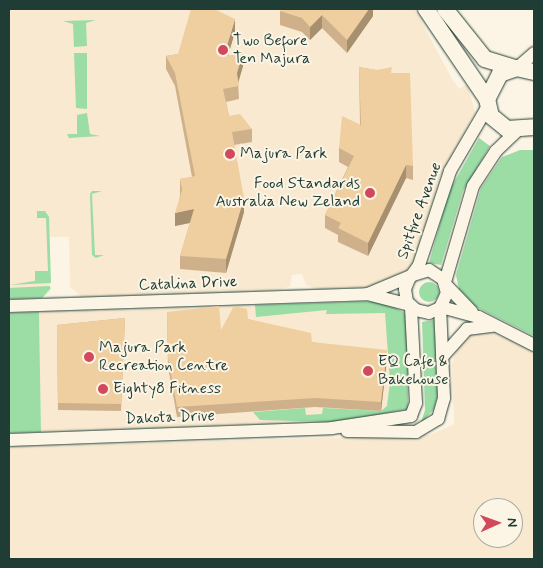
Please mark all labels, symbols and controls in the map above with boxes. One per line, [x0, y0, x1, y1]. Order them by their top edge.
place label: Two Before Ten Majura [233, 31, 312, 69]
marker: Two Before Ten Majura [217, 44, 229, 56]
place label: Majura Park [240, 144, 327, 164]
marker: Majura Park [224, 148, 236, 160]
street label: Spitfire Avenue [393, 159, 447, 263]
place label: Food Standards Australia New Zeland [212, 174, 360, 212]
marker: Food Standards Australia New Zeland [364, 187, 376, 199]
street label: Catalina Drive [139, 273, 237, 295]
place label: Majura Park Recreation Centre [99, 338, 226, 376]
marker: Majura Park Recreation Centre [83, 351, 95, 363]
place label: EQ Cafe & Bakehouse [378, 352, 451, 390]
marker: EQ Cafe & Bakehouse [362, 365, 374, 377]
place label: Eighty8 Fitness [113, 379, 221, 399]
marker: Eighty8 Fitness [97, 383, 109, 395]
street label: Dakota Drive [125, 407, 215, 429]
north arrow [473, 498, 523, 548]
text: N [503, 518, 521, 527]

